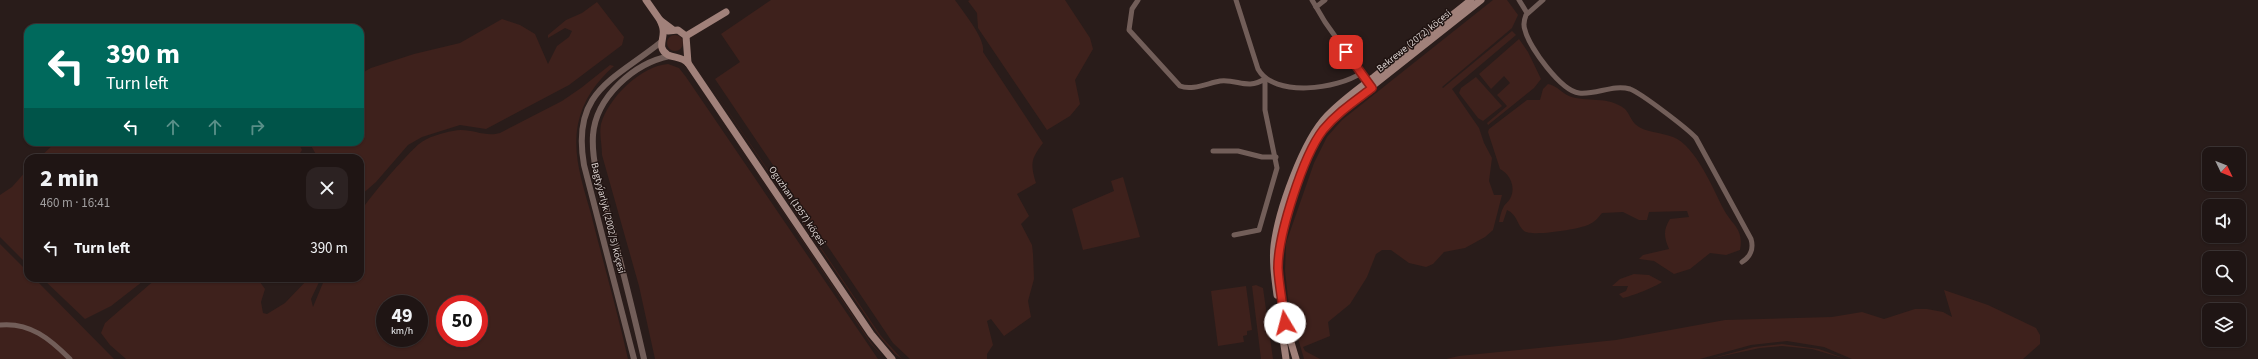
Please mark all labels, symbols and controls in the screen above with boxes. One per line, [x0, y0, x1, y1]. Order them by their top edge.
street label: Bekrewe (2072) köçesi [1374, 6, 1454, 76]
text: 390 m [106, 34, 180, 74]
pin [1329, 35, 1363, 69]
icon: left [40, 40, 92, 92]
icon: arrive [1335, 41, 1357, 63]
text: Turn left [106, 71, 168, 96]
icon: left [120, 116, 142, 138]
icon: ahead [162, 116, 184, 138]
icon: ahead [204, 116, 226, 138]
icon: right [246, 116, 268, 138]
north arrow [2202, 147, 2246, 191]
map controls [2202, 147, 2246, 347]
text: 2 min [40, 161, 99, 196]
street label: Bagtyýarlyk (2002/5) köçesi [587, 161, 629, 275]
street label: Oguzhan (1957) köçesi [765, 163, 829, 249]
button: close [306, 167, 348, 209]
text: 460 m · 16:41 [40, 194, 110, 212]
button: sound [2202, 199, 2246, 243]
icon: left [40, 237, 62, 259]
text: Turn left [74, 238, 130, 259]
text: 390 m [310, 238, 348, 259]
button: search [2202, 251, 2246, 295]
speed limit sign: 50 [436, 295, 488, 347]
text: 49 [391, 302, 413, 330]
position arrow [1264, 302, 1306, 344]
button: layers [2202, 303, 2246, 347]
text: km/h [391, 324, 413, 338]

